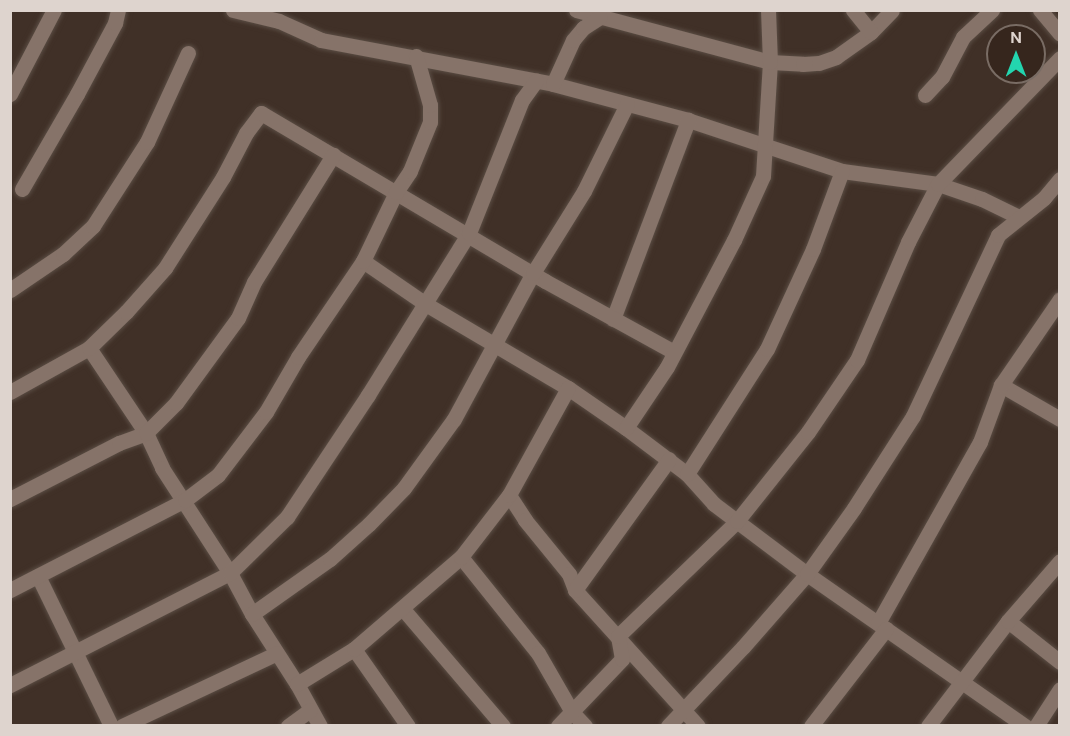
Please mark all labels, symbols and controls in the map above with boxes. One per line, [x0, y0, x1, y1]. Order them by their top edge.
north arrow [986, 24, 1046, 84]
text: N [1010, 27, 1022, 48]

